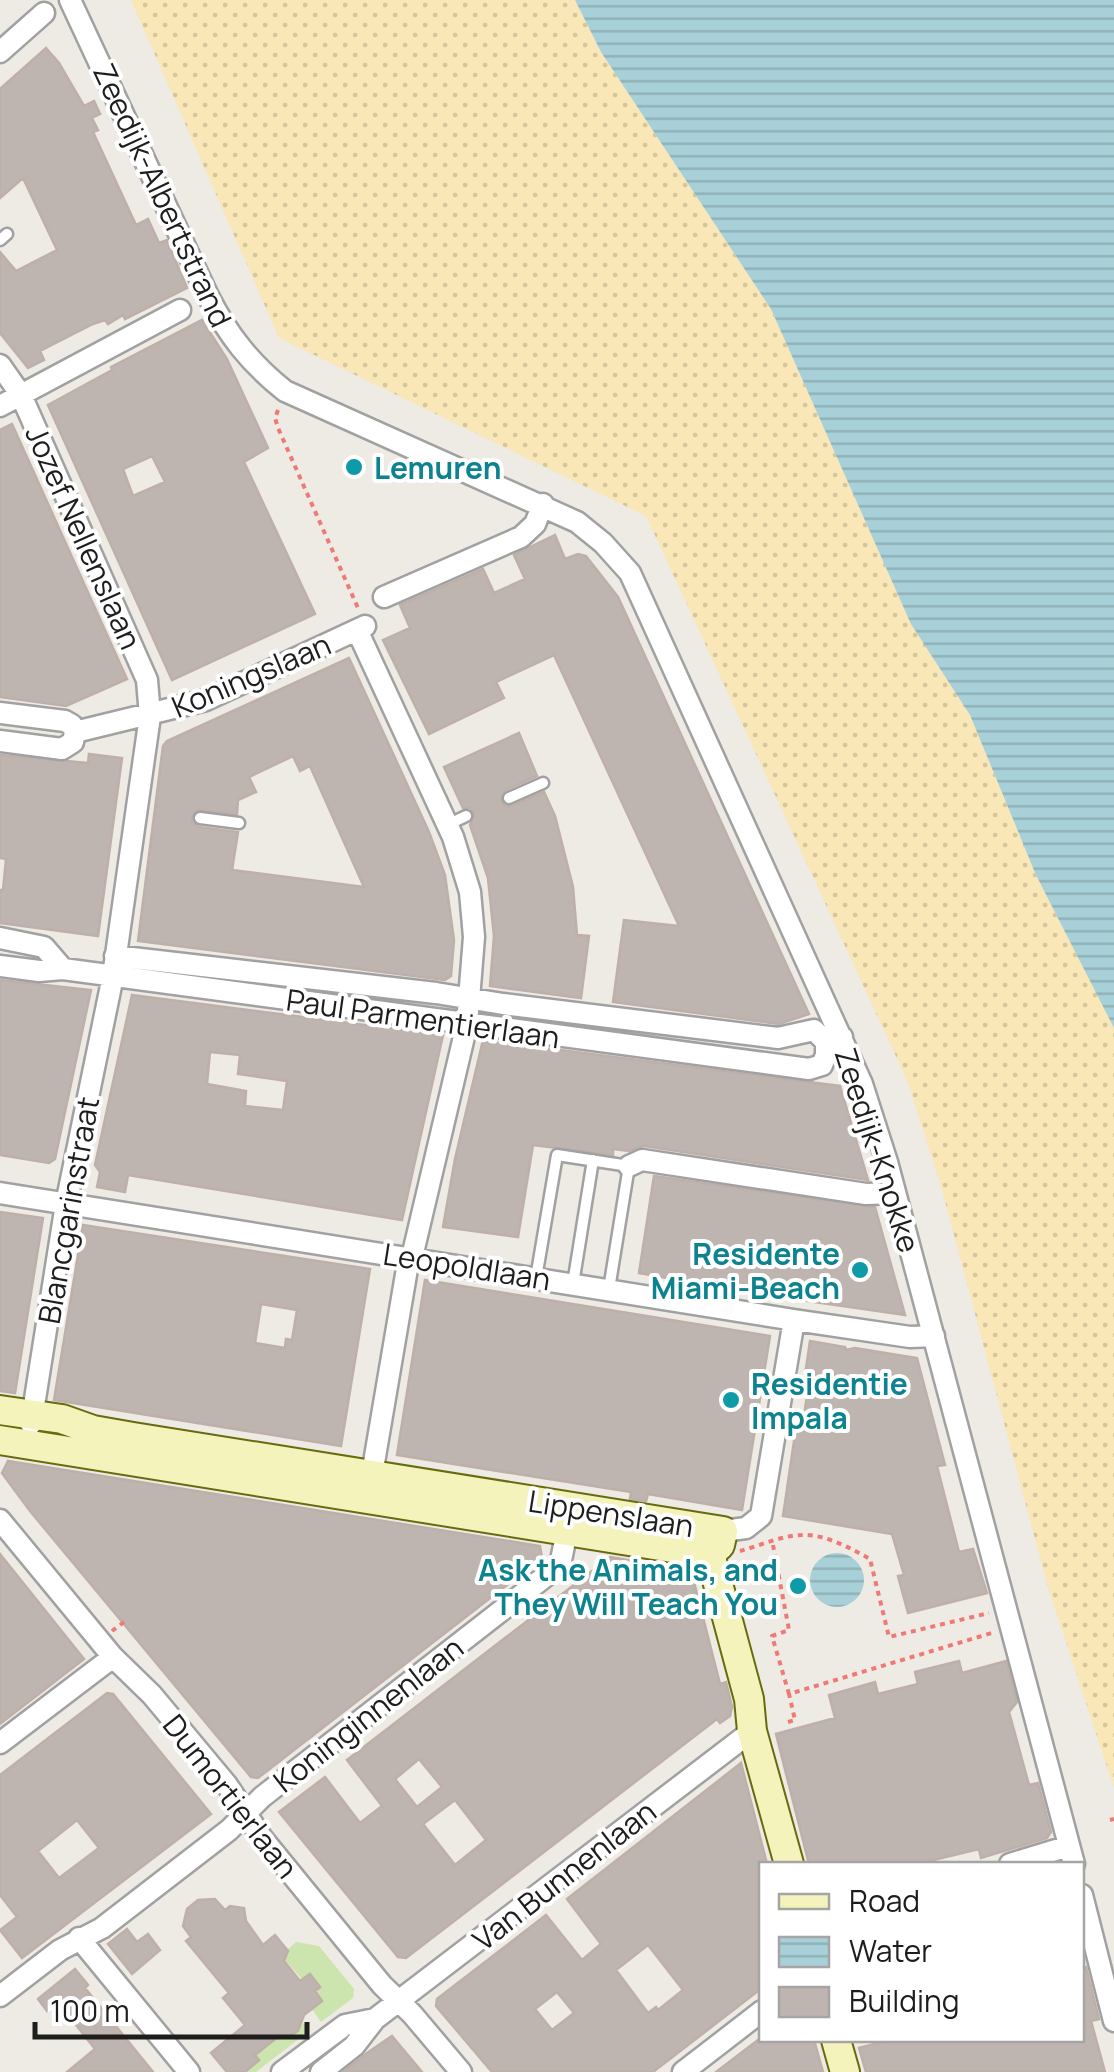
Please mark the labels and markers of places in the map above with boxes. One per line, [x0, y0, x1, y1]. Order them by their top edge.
place label: Lemuren [374, 447, 501, 488]
marker: Lemuren [343, 456, 365, 478]
place label: Residente Miami-Beach [651, 1233, 840, 1308]
marker: Residente Miami-Beach [849, 1259, 871, 1281]
place label: Residentie Impala [751, 1363, 908, 1438]
marker: Residentie Impala [720, 1389, 742, 1411]
place label: Ask the Animals, and They Will Teach You [478, 1549, 778, 1624]
marker: Ask the Animals, and They Will Teach You [787, 1575, 809, 1597]

